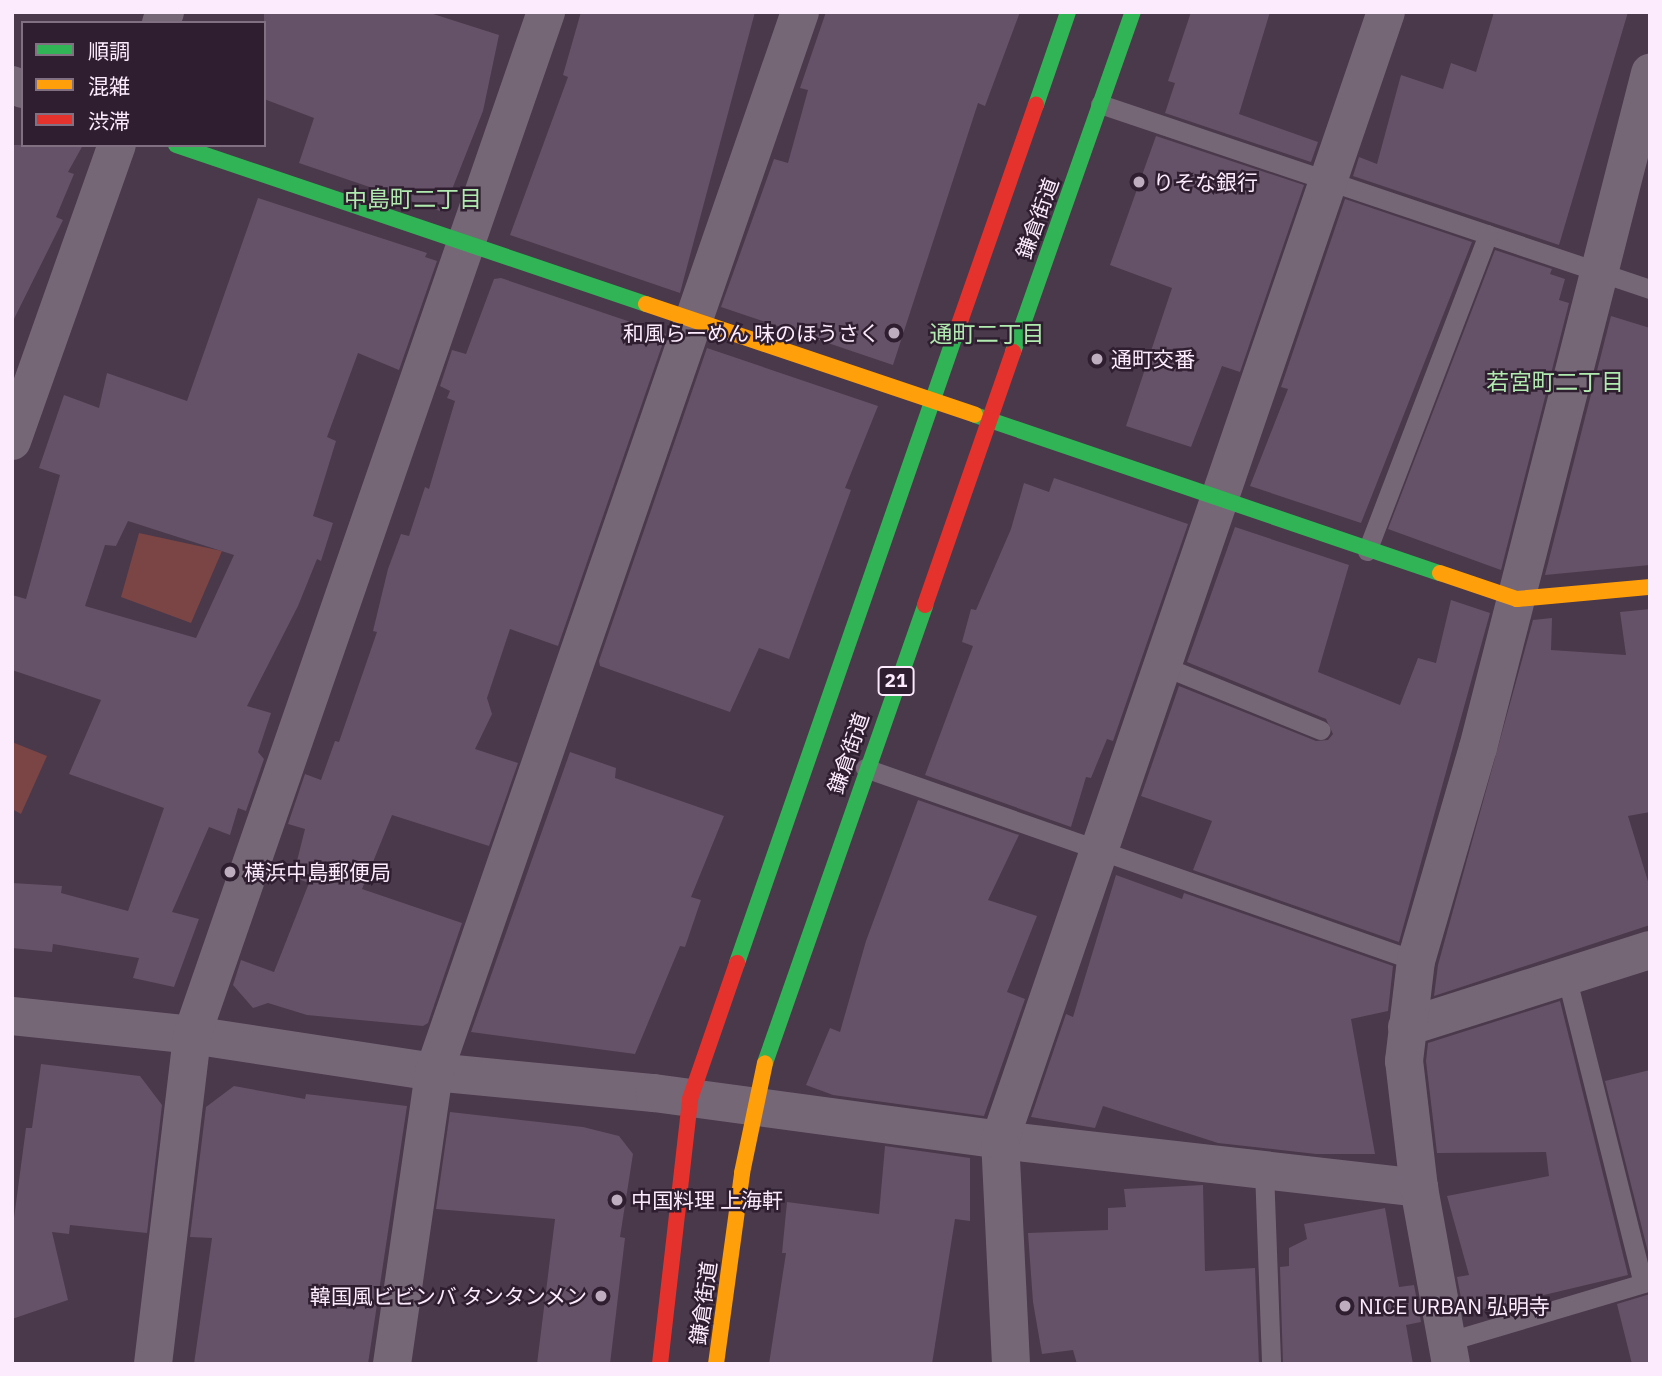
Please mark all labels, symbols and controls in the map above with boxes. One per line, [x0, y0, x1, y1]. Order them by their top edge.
legend [21, 21, 266, 147]
text: 順調 [88, 37, 130, 65]
text: 混雑 [88, 72, 130, 100]
text: 渋滞 [88, 107, 130, 135]
place label: りそな銀行 [1153, 169, 1258, 195]
street label: 鎌倉街道 [1011, 174, 1063, 262]
marker: りそな銀行 [1131, 174, 1147, 190]
district label: 中島町二丁目 [344, 184, 482, 212]
district label: 通町二丁目 [930, 319, 1044, 347]
place label: 和風らーめん 味のほうさく [623, 320, 880, 346]
marker: 和風らーめん 味のほうさく [886, 325, 902, 341]
place label: 通町交番 [1111, 346, 1195, 372]
marker: 通町交番 [1089, 351, 1105, 367]
district label: 若宮町二丁目 [1486, 367, 1624, 395]
road number: 21 [877, 666, 915, 696]
street label: 鎌倉街道 [822, 709, 874, 797]
place label: 横浜中島郵便局 [244, 859, 391, 885]
marker: 横浜中島郵便局 [222, 864, 238, 880]
place label: 中国料理 上海軒 [631, 1187, 783, 1213]
marker: 中国料理 上海軒 [609, 1192, 625, 1208]
street label: 鎌倉街道 [685, 1260, 721, 1346]
place label: 韓国風ビビンバ タンタンメン [309, 1283, 587, 1309]
marker: 韓国風ビビンバ タンタンメン [593, 1288, 609, 1304]
place label: NICE URBAN 弘明寺 [1359, 1293, 1550, 1319]
marker: NICE URBAN 弘明寺 [1337, 1298, 1353, 1314]

